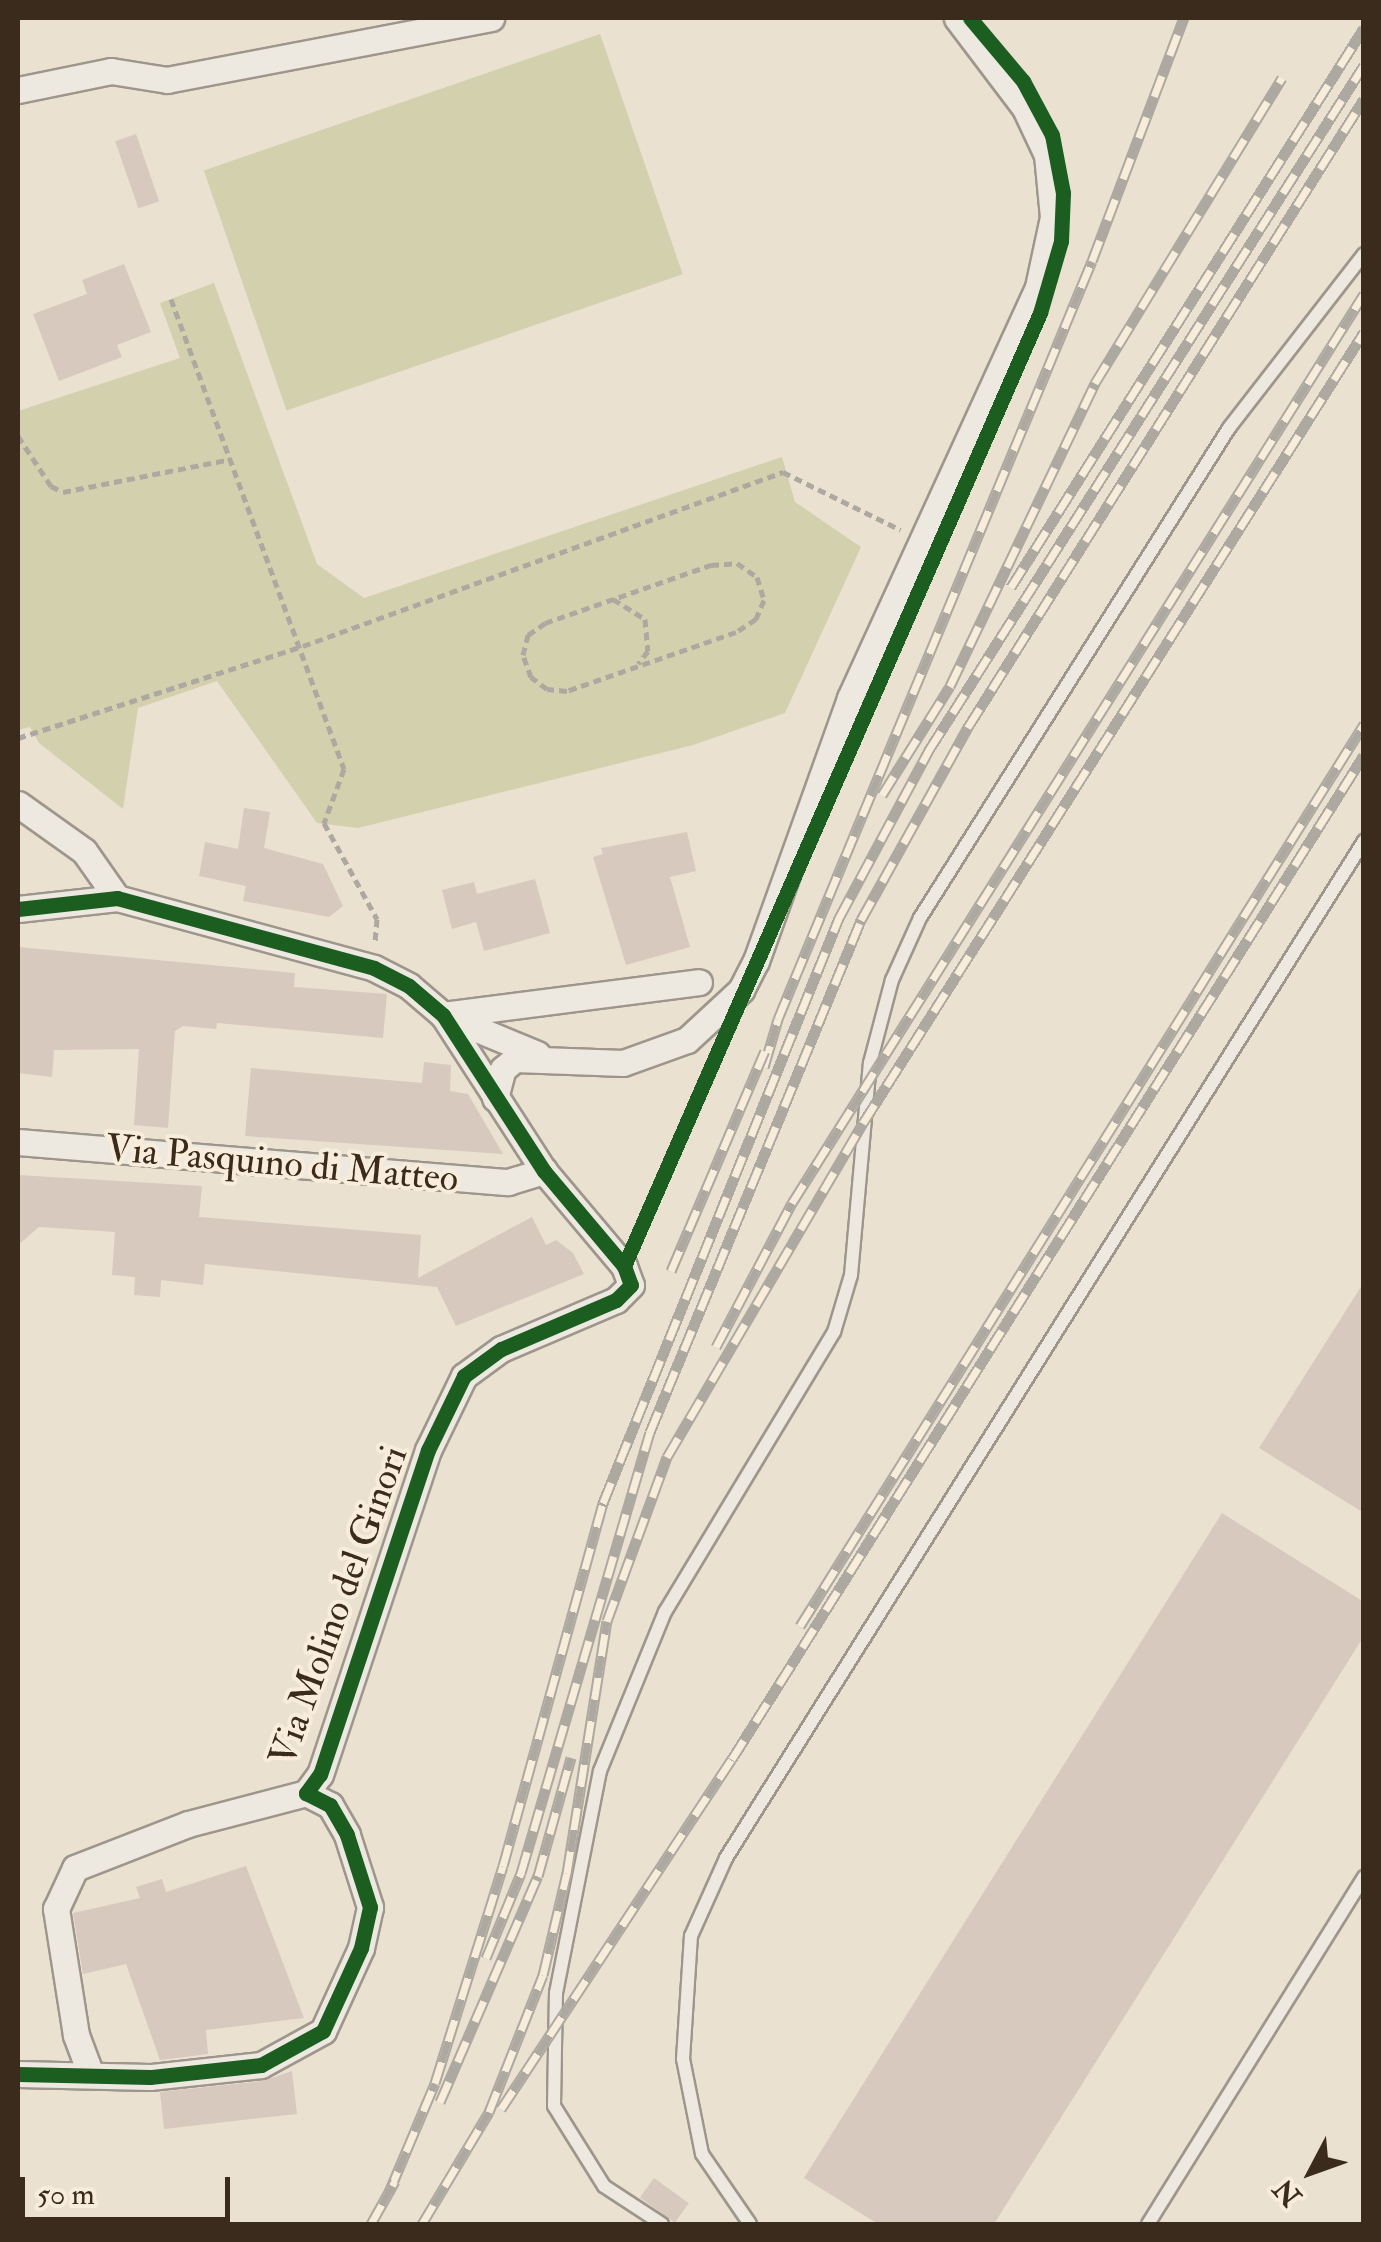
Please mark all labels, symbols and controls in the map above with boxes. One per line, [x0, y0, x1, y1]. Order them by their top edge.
street label: Via Pasquino di Matteo [104, 1126, 460, 1202]
street label: Via Molino del Ginori [260, 1440, 418, 1772]
north arrow [1261, 2122, 1361, 2222]
scale bar [25, 2157, 235, 2219]
text: N [1267, 2171, 1309, 2213]
text: 50 m [37, 2176, 95, 2213]

